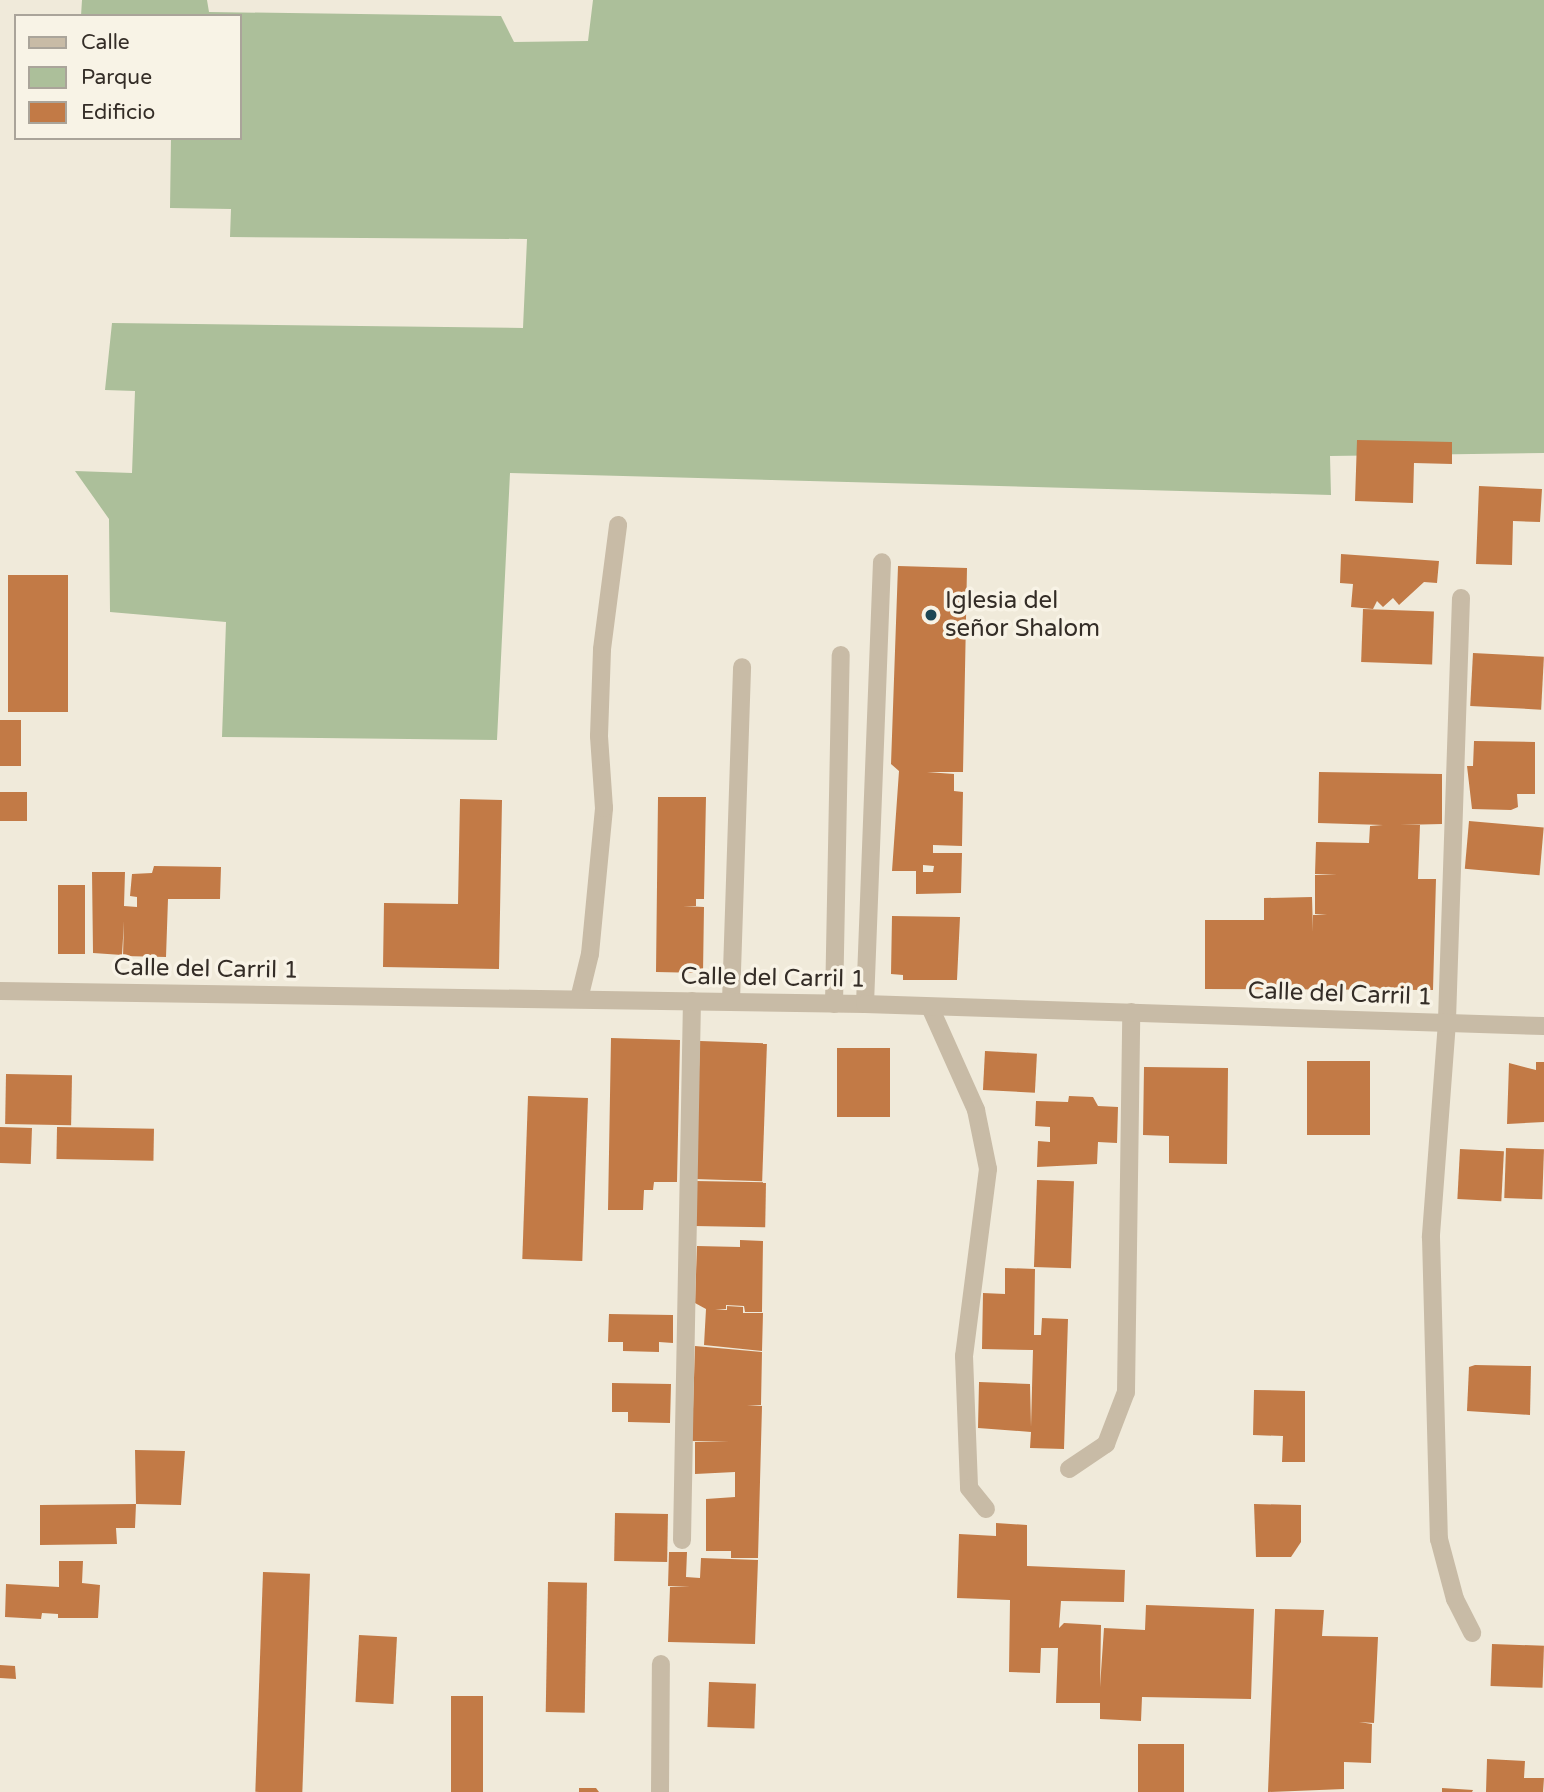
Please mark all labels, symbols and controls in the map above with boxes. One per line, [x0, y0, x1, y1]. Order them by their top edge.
legend [14, 14, 242, 140]
text: Calle [81, 30, 130, 55]
text: Parque [81, 65, 152, 90]
text: Edificio [81, 100, 155, 125]
place label: Iglesia del señor Shalom [945, 587, 1100, 643]
marker: Iglesia del señor Shalom [923, 607, 939, 623]
street label: Calle del Carril 1 [113, 953, 299, 985]
street label: Calle del Carril 1 [680, 962, 866, 994]
street label: Calle del Carril 1 [1247, 976, 1433, 1012]

